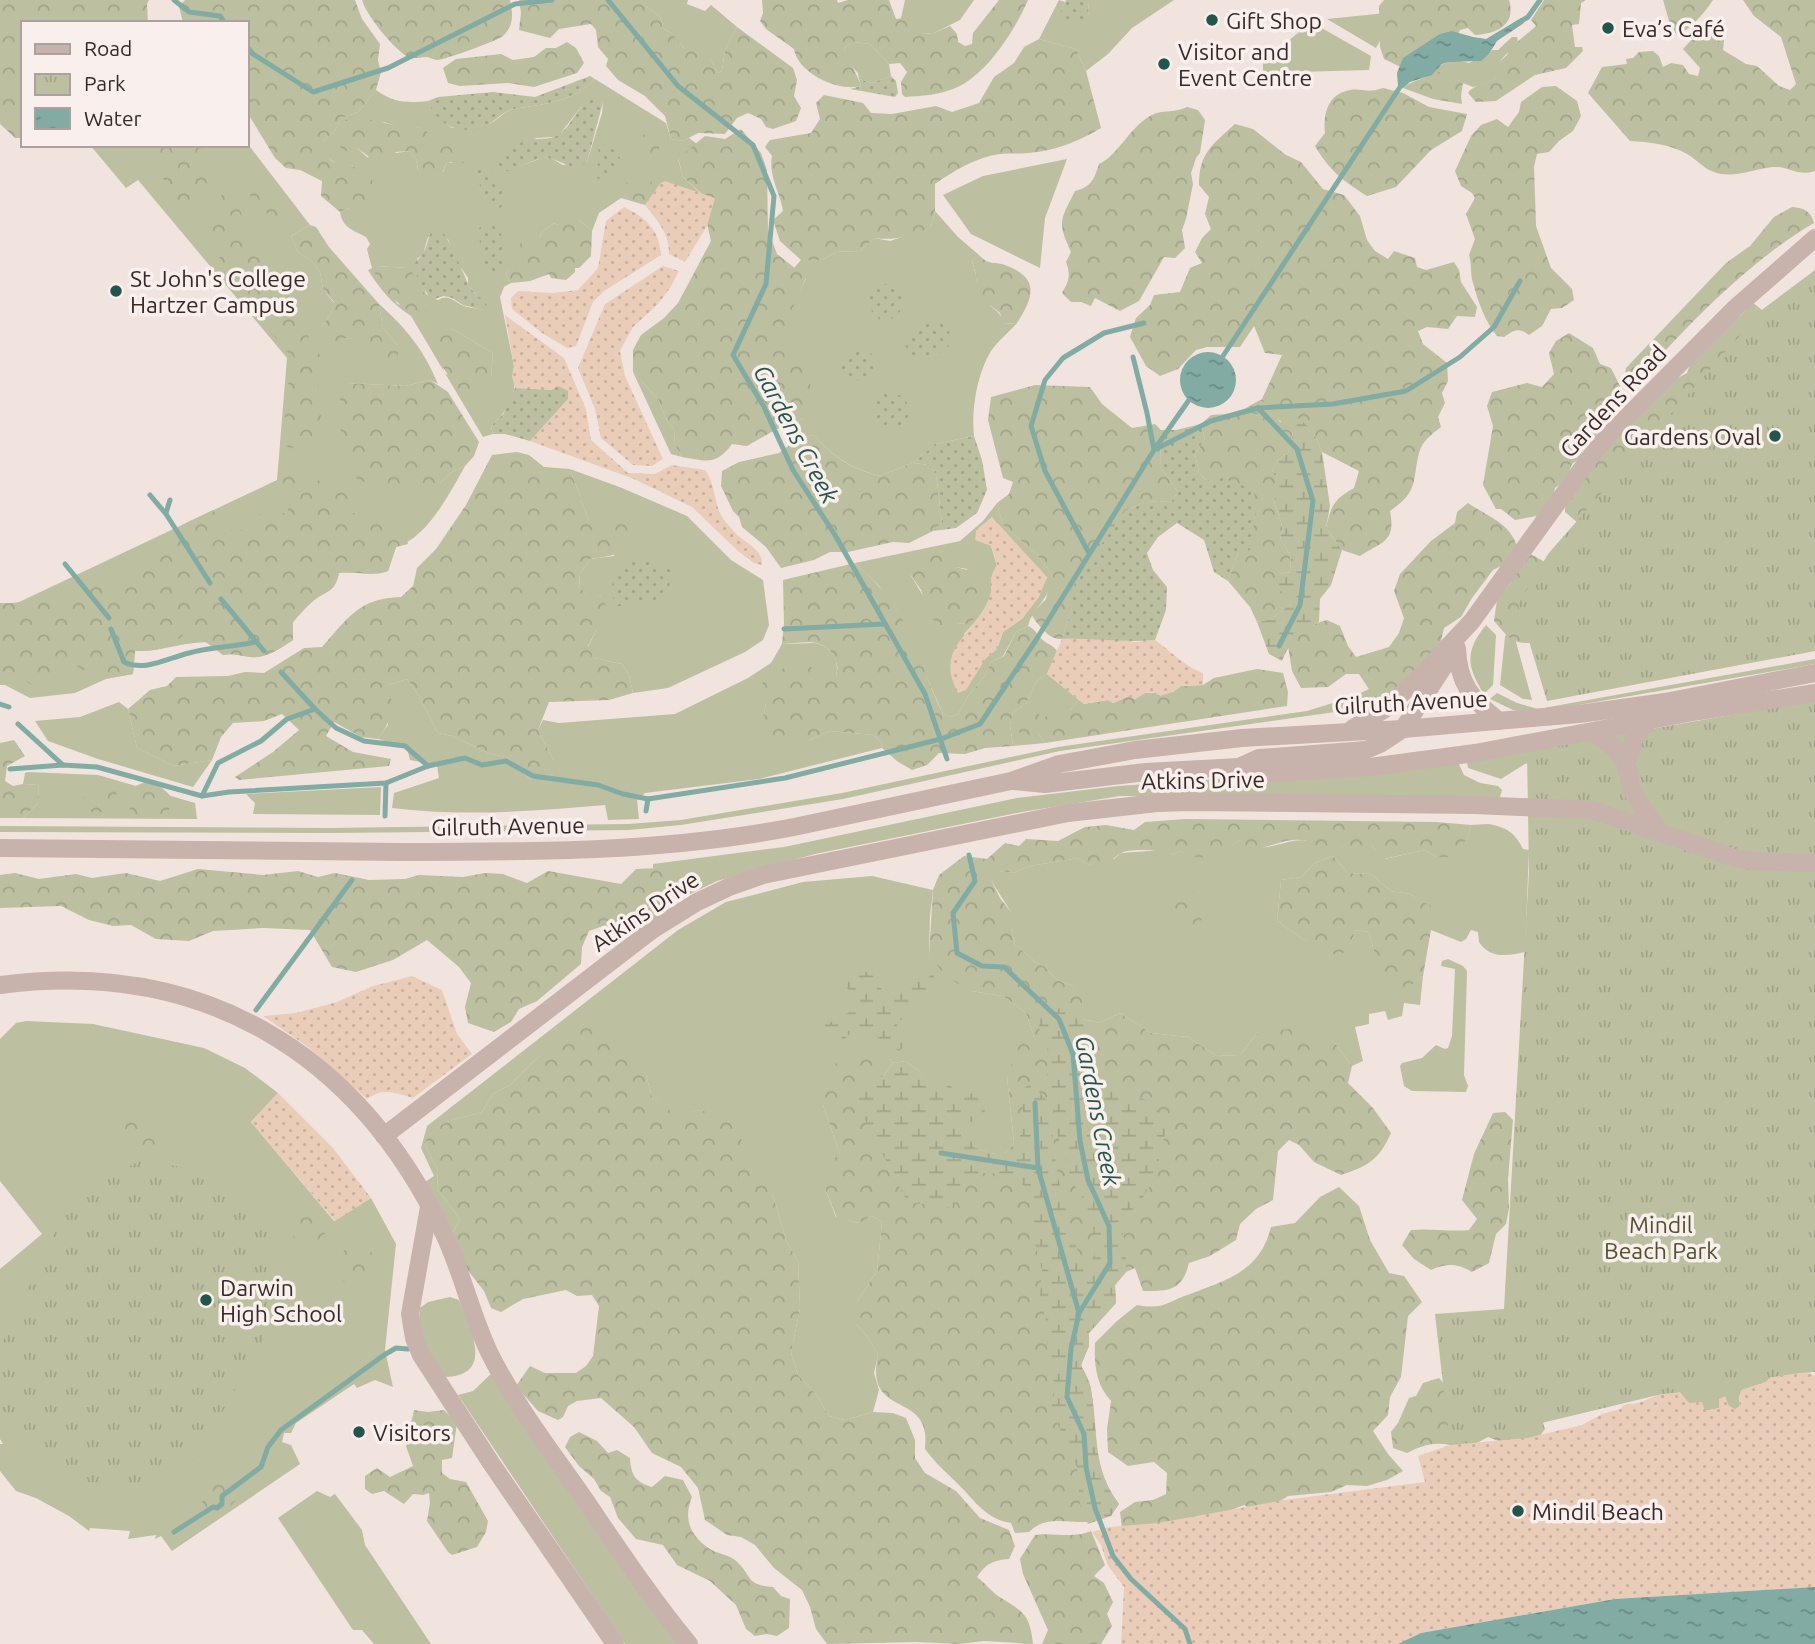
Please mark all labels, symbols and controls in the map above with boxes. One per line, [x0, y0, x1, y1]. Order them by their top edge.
place label: Gift Shop [1226, 8, 1322, 33]
marker: Gift Shop [1204, 12, 1220, 28]
place label: Eva’s Café [1622, 16, 1725, 41]
marker: Eva’s Café [1600, 20, 1616, 36]
legend [21, 21, 248, 147]
text: Road [84, 36, 132, 60]
place label: Visitor and Event Centre [1178, 39, 1312, 90]
marker: Visitor and Event Centre [1156, 56, 1172, 72]
text: Park [84, 71, 126, 95]
text: Water [84, 106, 142, 130]
place label: St John's College Hartzer Campus [130, 266, 306, 317]
marker: St John's College Hartzer Campus [108, 283, 124, 299]
street label: Gardens Road [1555, 340, 1671, 462]
water label: Gardens Creek [748, 360, 844, 508]
place label: Gardens Oval [1624, 424, 1761, 449]
marker: Gardens Oval [1767, 428, 1783, 444]
street label: Gilruth Avenue [1334, 685, 1488, 719]
street label: Atkins Drive [1141, 766, 1265, 794]
street label: Gilruth Avenue [431, 812, 585, 840]
street label: Atkins Drive [587, 866, 703, 956]
water label: Gardens Creek [1070, 1033, 1126, 1189]
park label: Mindil Beach Park [1604, 1212, 1718, 1263]
place label: Darwin High School [220, 1275, 342, 1326]
marker: Darwin High School [198, 1292, 214, 1308]
place label: Visitors [373, 1420, 451, 1445]
marker: Visitors [351, 1424, 367, 1440]
place label: Mindil Beach [1532, 1499, 1664, 1524]
marker: Mindil Beach [1510, 1503, 1526, 1519]

